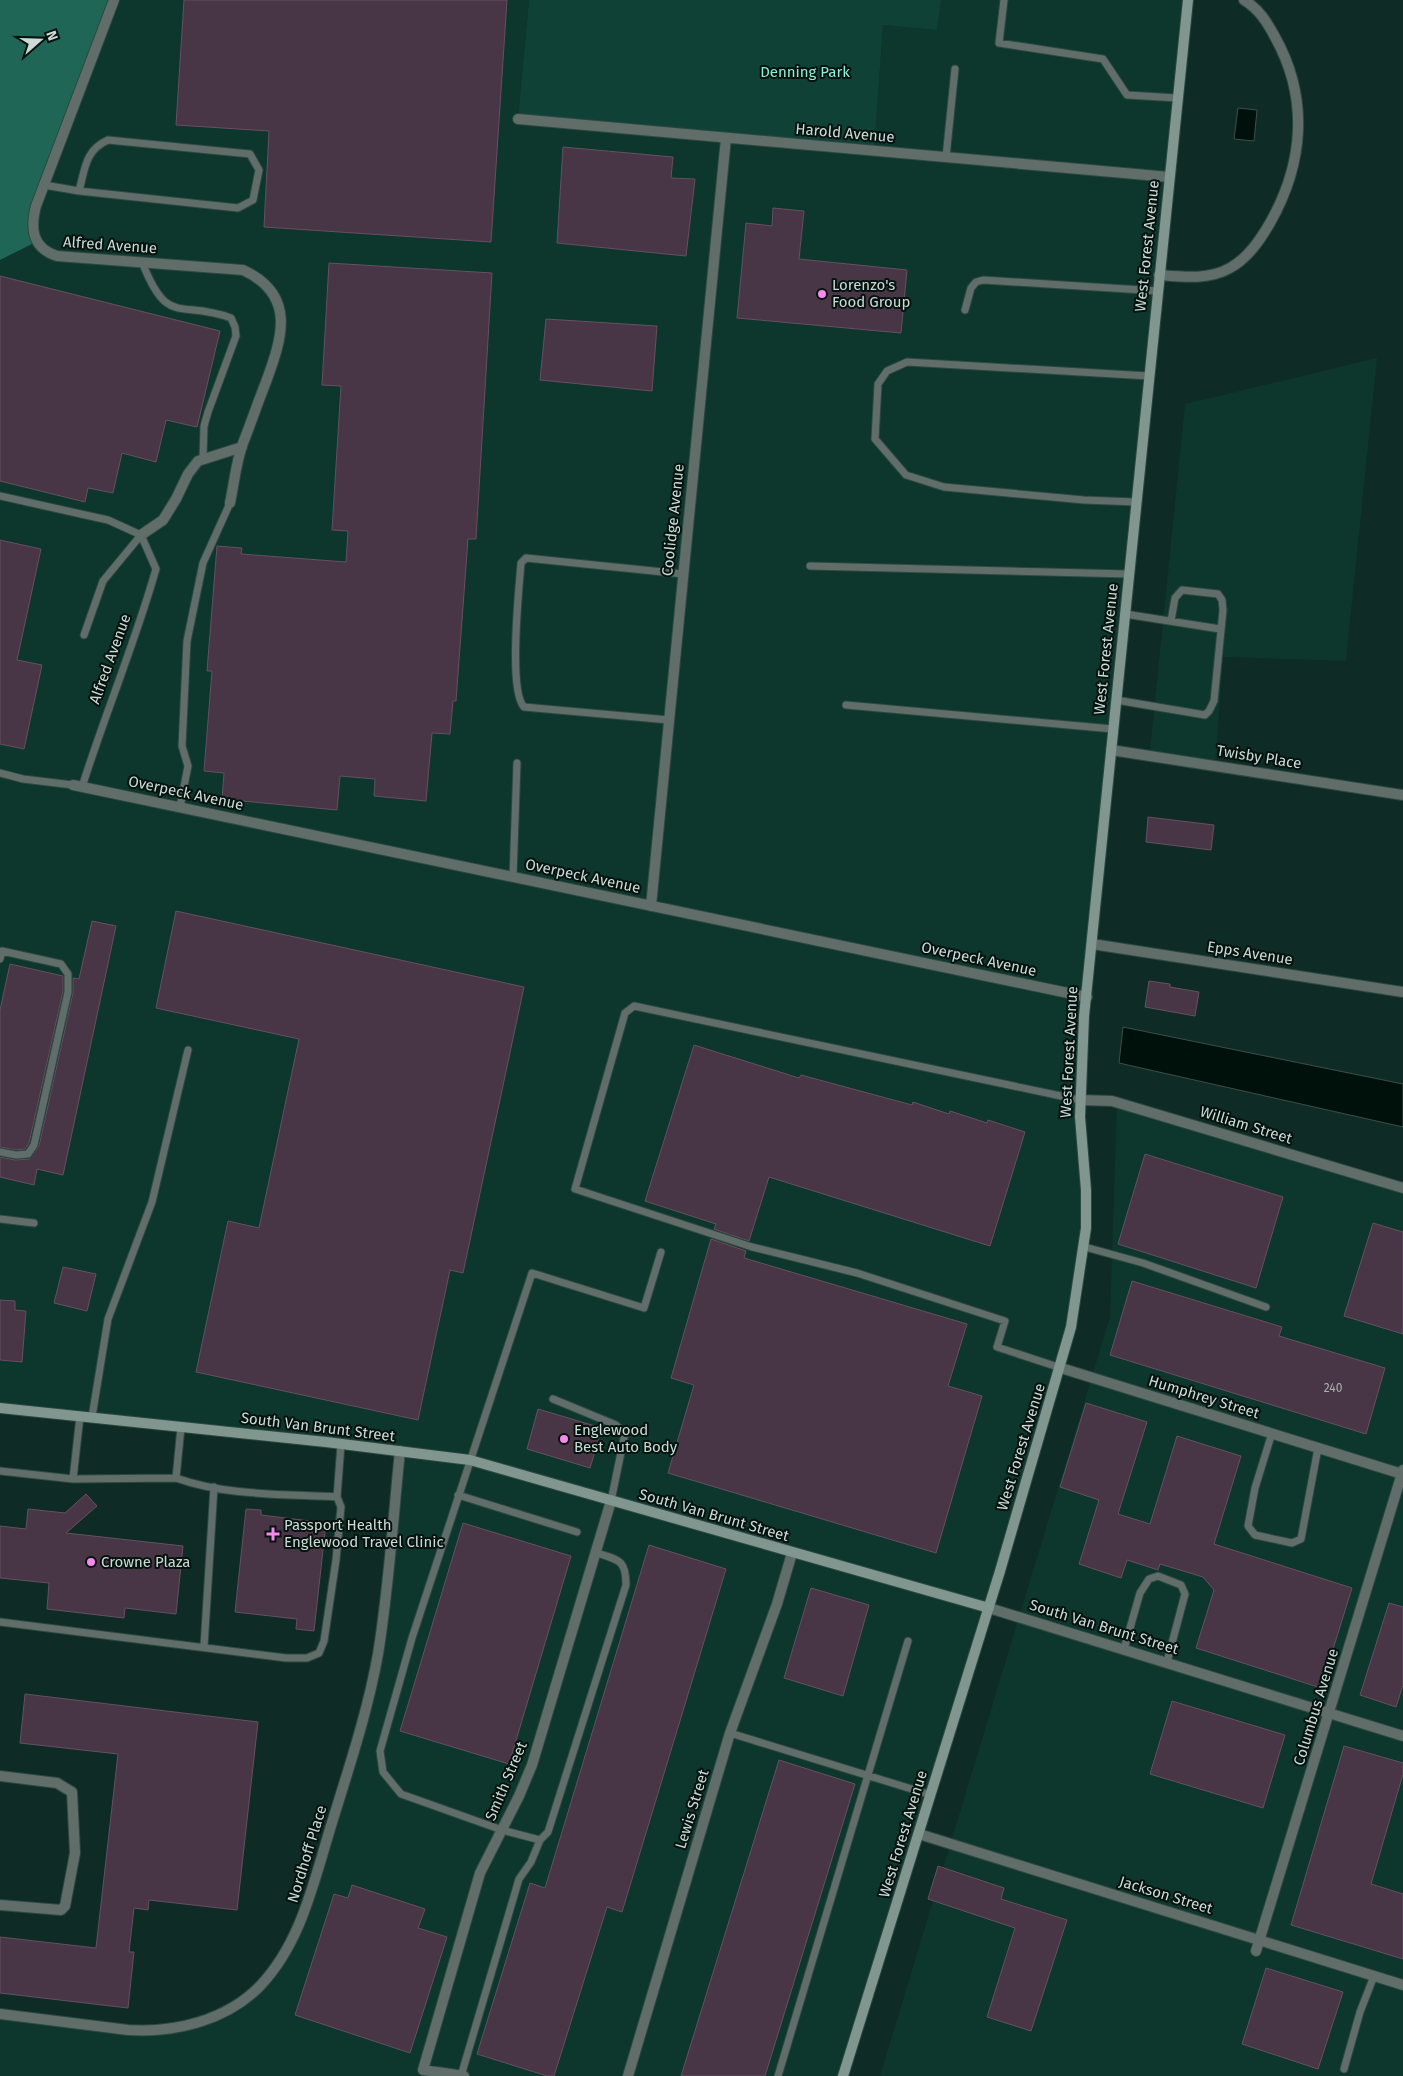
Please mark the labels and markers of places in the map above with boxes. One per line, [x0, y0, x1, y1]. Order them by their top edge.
place label: Lorenzo's Food Group [832, 276, 911, 311]
marker: Lorenzo's Food Group [816, 288, 828, 300]
place label: Englewood Best Auto Body [574, 1421, 678, 1456]
marker: Englewood Best Auto Body [558, 1433, 570, 1445]
place label: Passport Health Englewood Travel Clinic [284, 1516, 444, 1551]
marker: Passport Health Englewood Travel Clinic [266, 1527, 280, 1541]
place label: Crowne Plaza [101, 1553, 191, 1571]
marker: Crowne Plaza [85, 1556, 97, 1568]

